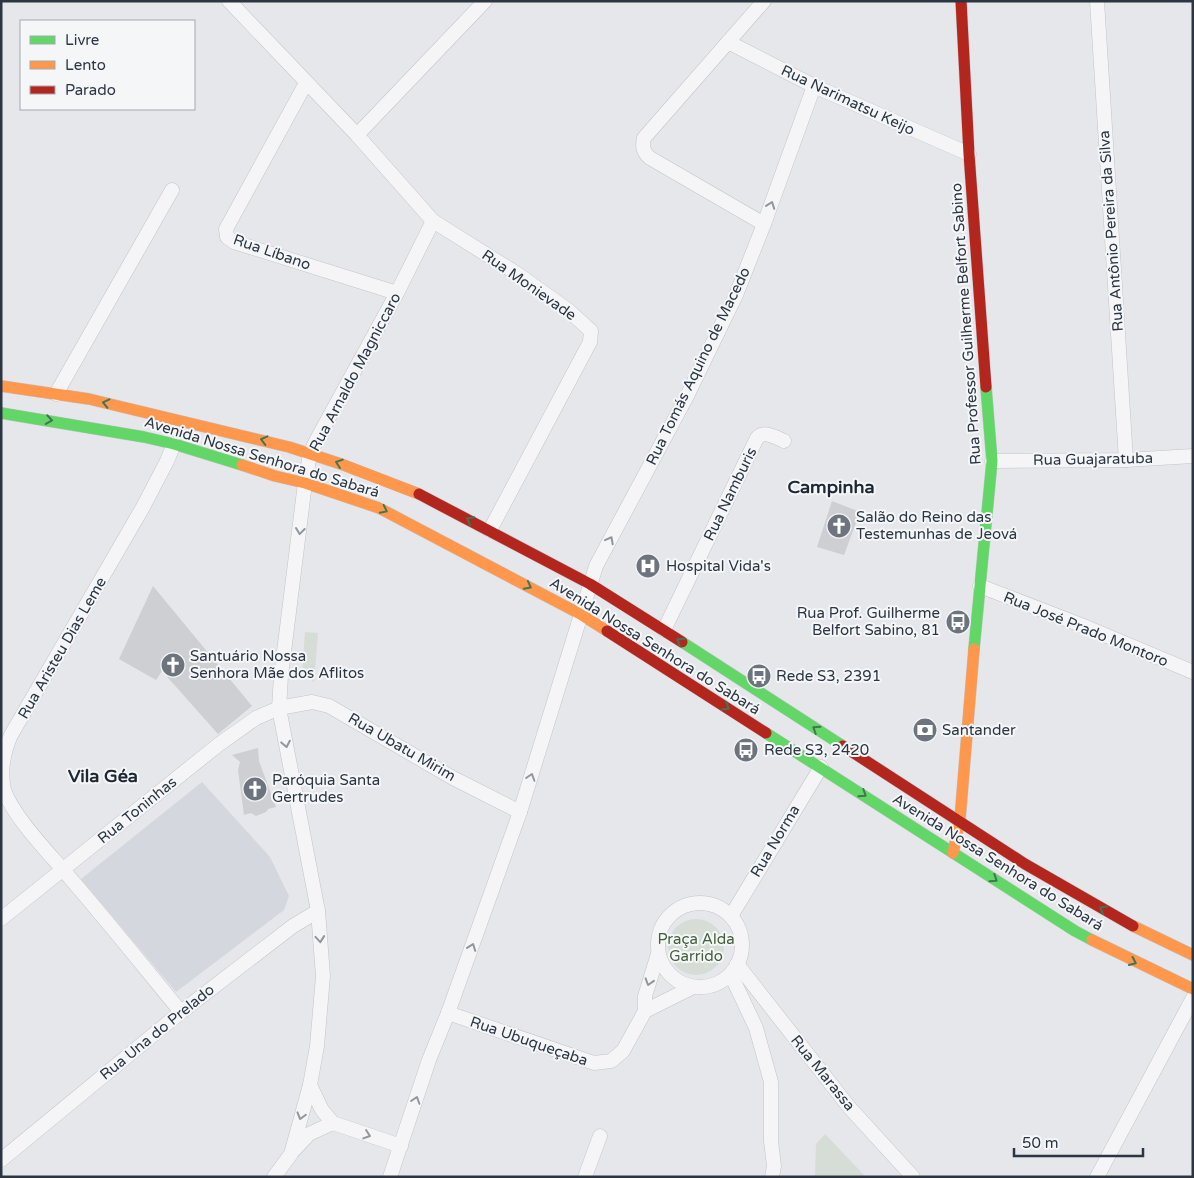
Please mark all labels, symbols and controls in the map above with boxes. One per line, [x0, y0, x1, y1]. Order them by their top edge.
legend [20, 20, 195, 110]
text: Livre [65, 31, 99, 49]
text: Lento [65, 56, 106, 74]
street label: Rua Narimatsu Keijo [778, 61, 918, 139]
text: Parado [65, 81, 116, 99]
street label: Rua Antônio Pereira da Silva [1095, 130, 1127, 332]
street label: Rua Professor Guilherme Belfort Sabino [947, 182, 985, 466]
one-way arrow [765, 201, 775, 210]
street label: Rua Líbano [231, 230, 313, 274]
street label: Rua Monievade [478, 246, 580, 324]
street label: Rua Tomás Aquino de Macedo [642, 264, 754, 468]
street label: Rua Arnaldo Magniccaro [305, 290, 405, 454]
one-way arrow [101, 398, 110, 409]
street label: Avenida Nossa Senhora do Sabará [142, 413, 382, 501]
one-way arrow [45, 415, 54, 425]
one-way arrow [260, 436, 268, 446]
street label: Rua Namburis [700, 444, 760, 544]
street label: Rua Guajaratuba [1033, 449, 1153, 469]
one-way arrow [335, 459, 344, 469]
district label: Campinha [787, 476, 875, 498]
one-way arrow [379, 504, 388, 515]
place label: Salão do Reino das Testemunhas de Jeová [856, 508, 1017, 543]
church icon: Salão do Reino das Testemunhas de Jeová [826, 513, 852, 539]
one-way arrow [466, 516, 475, 526]
one-way arrow [295, 527, 306, 535]
one-way arrow [604, 536, 614, 545]
hospital icon: Hospital Vida's [635, 553, 661, 579]
place label: Hospital Vida's [666, 557, 771, 575]
street label: Rua Aristeu Dias Leme [14, 574, 110, 722]
street label: Avenida Nossa Senhora do Sabará [546, 574, 764, 718]
one-way arrow [522, 580, 531, 590]
street label: Rua José Prado Montoro [1001, 588, 1171, 670]
place label: Rua Prof. Guilherme Belfort Sabino, 81 [797, 604, 940, 639]
bus stop icon: Rua Prof. Guilherme Belfort Sabino, 81 [945, 609, 971, 635]
one-way arrow [676, 637, 685, 647]
place label: Santuário Nossa Senhora Mãe dos Aflitos [190, 647, 364, 682]
church icon: Santuário Nossa Senhora Mãe dos Aflitos [160, 652, 186, 678]
bus stop icon: Rede S3, 2391 [746, 663, 772, 689]
place label: Rede S3, 2391 [776, 667, 881, 685]
one-way arrow [721, 700, 730, 710]
street label: Rua Ubatu Mirim [345, 709, 459, 785]
bank icon: Santander [912, 717, 938, 743]
place label: Santander [942, 721, 1016, 739]
one-way arrow [813, 726, 822, 735]
bus stop icon: Rede S3, 2420 [733, 737, 759, 763]
one-way arrow [280, 740, 291, 749]
place label: Rede S3, 2420 [764, 741, 869, 759]
district label: Vila Géa [68, 765, 138, 787]
place label: Paróquia Santa Gertrudes [272, 771, 380, 806]
street label: Rua Toninhas [94, 773, 180, 847]
one-way arrow [525, 773, 535, 782]
church icon: Paróquia Santa Gertrudes [242, 776, 268, 802]
one-way arrow [858, 788, 867, 798]
street label: Avenida Nossa Senhora do Sabará [889, 790, 1107, 934]
street label: Rua Norma [746, 802, 804, 880]
one-way arrow [988, 873, 997, 882]
one-way arrow [1099, 906, 1108, 916]
park label: Praça Alda Garrido [657, 930, 735, 965]
one-way arrow [314, 935, 325, 943]
one-way arrow [466, 943, 476, 952]
one-way arrow [1128, 955, 1137, 965]
one-way arrow [645, 977, 655, 986]
street label: Rua Una do Prelado [96, 980, 218, 1084]
street label: Rua Ubuqueçaba [468, 1012, 590, 1070]
street label: Rua Marassa [787, 1032, 859, 1114]
one-way arrow [410, 1096, 420, 1104]
one-way arrow [297, 1112, 307, 1120]
scale bar [1014, 1126, 1143, 1158]
one-way arrow [362, 1129, 370, 1139]
text: 50 m [1022, 1134, 1059, 1152]

